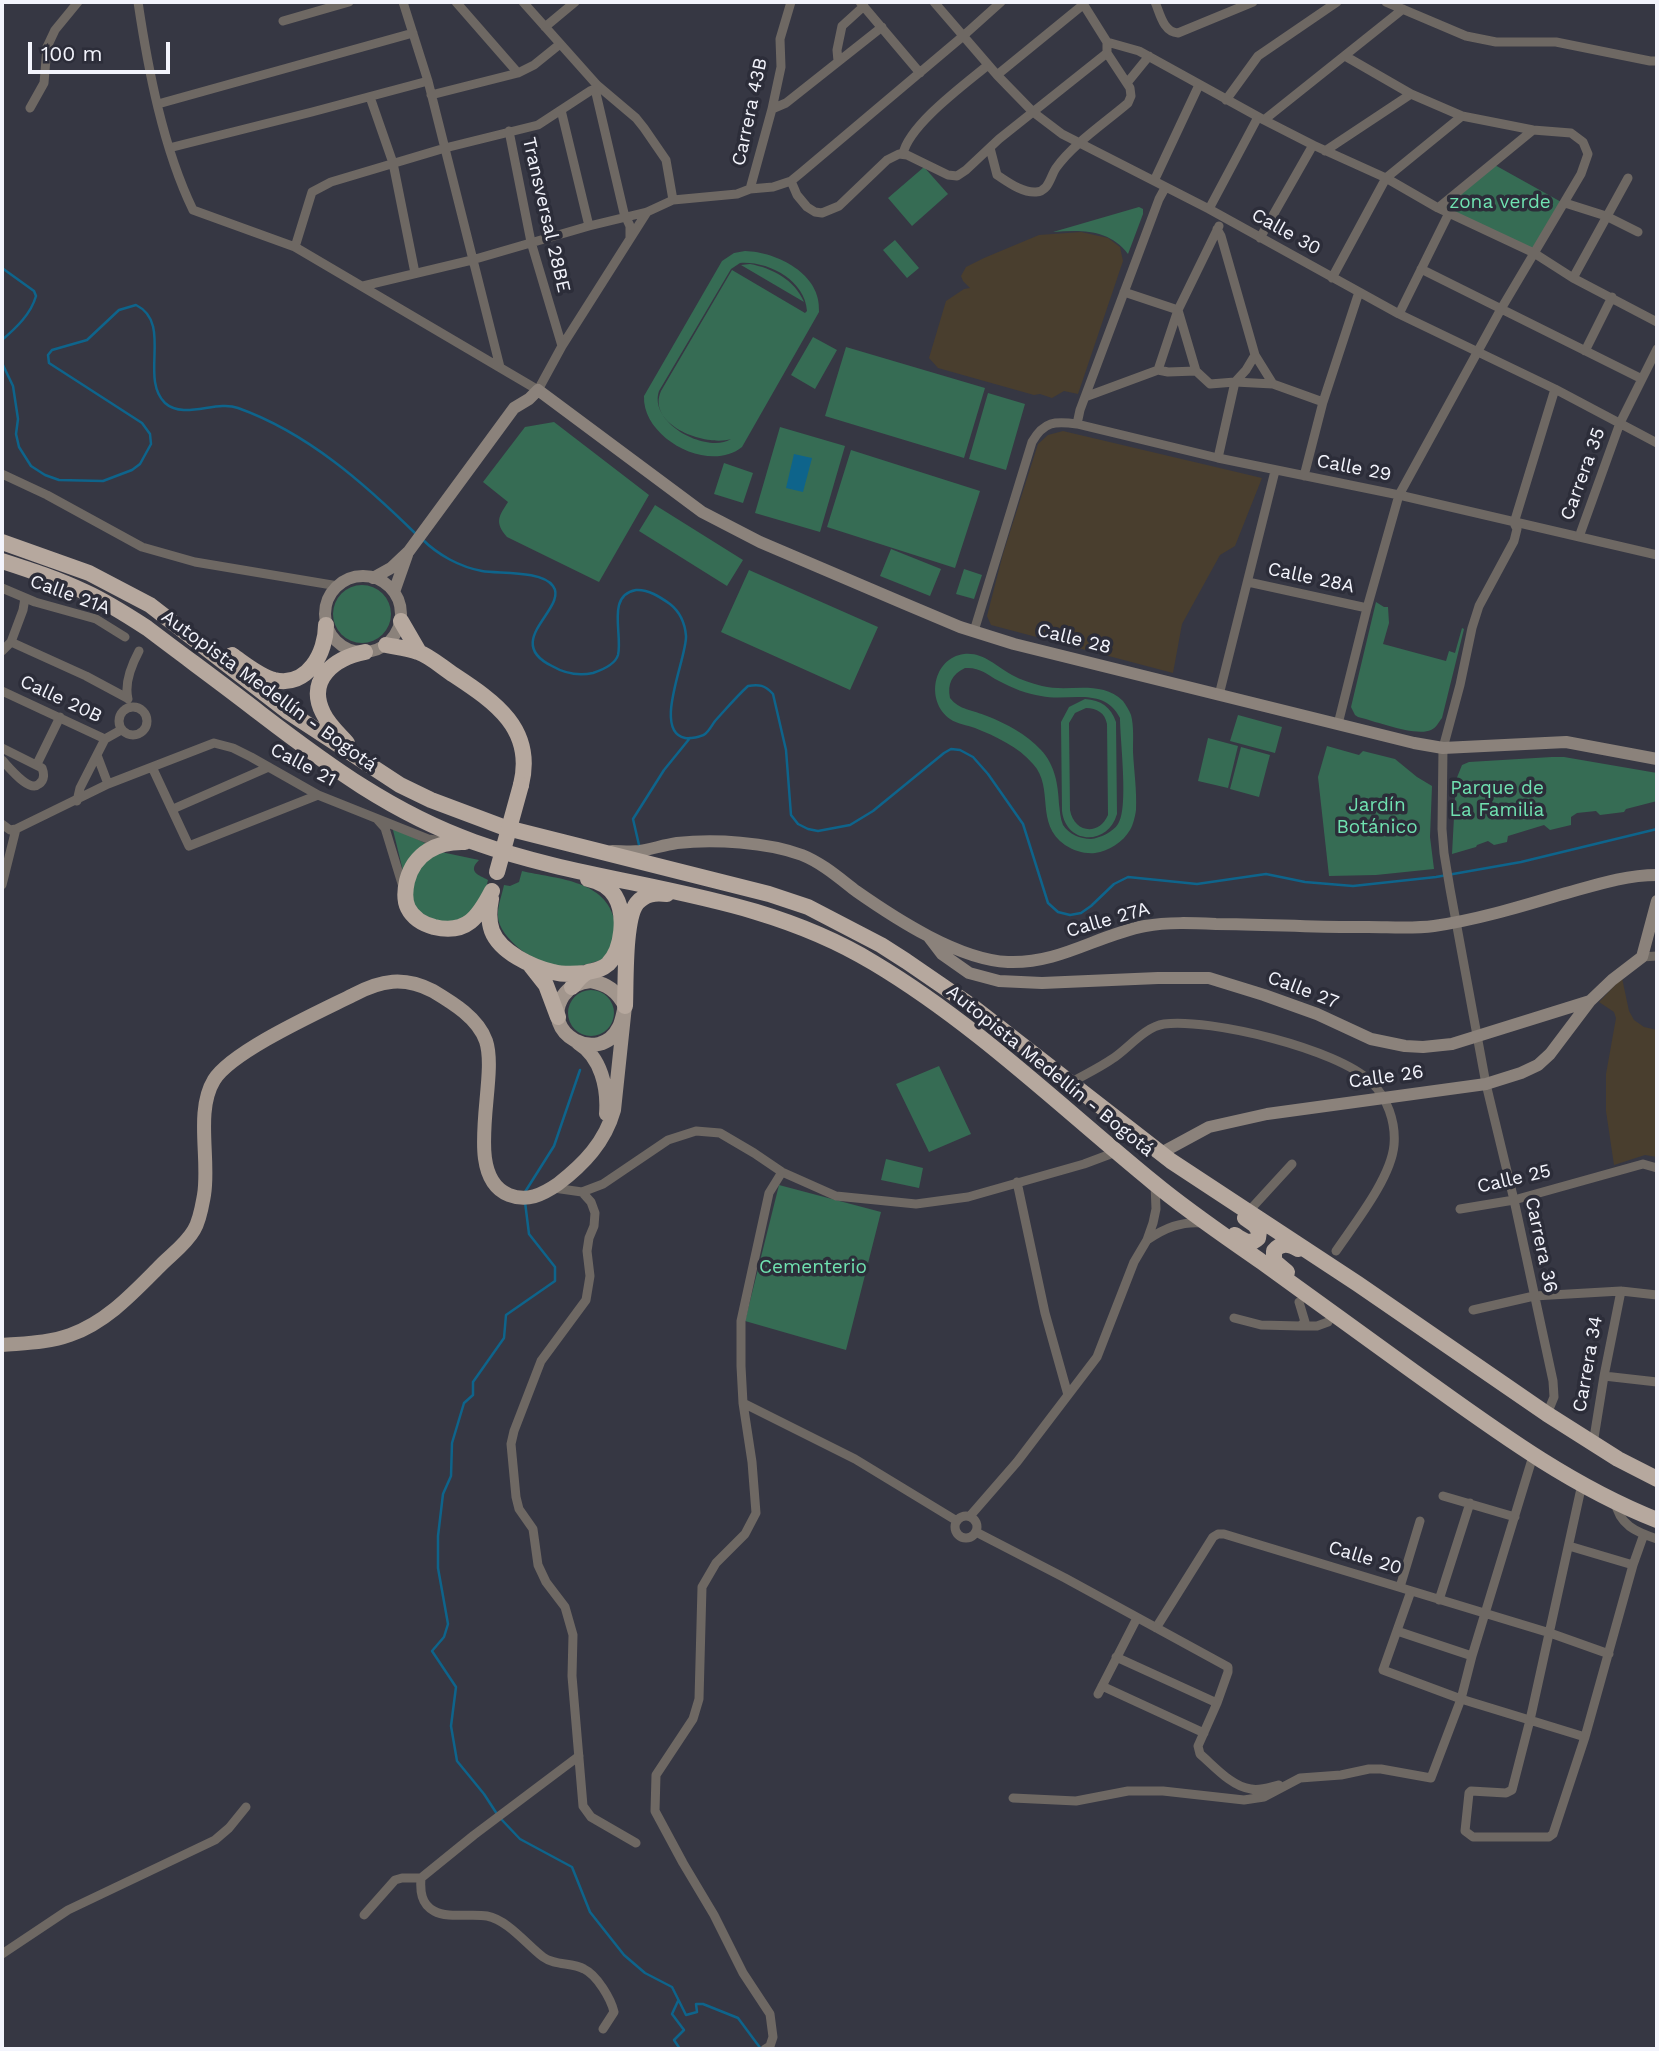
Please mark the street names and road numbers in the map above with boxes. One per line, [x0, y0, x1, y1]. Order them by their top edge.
street label: Carrera 43B [727, 56, 773, 168]
street label: Transversal 28BE [517, 135, 575, 295]
street label: Calle 30 [1247, 204, 1325, 260]
street label: Carrera 35 [1556, 425, 1610, 523]
street label: Calle 29 [1315, 450, 1393, 486]
street label: Calle 28A [1266, 558, 1356, 598]
street label: Calle 21A [27, 570, 113, 620]
street label: Autopista Medellín - Bogotá [157, 605, 381, 777]
street label: Calle 28 [1035, 619, 1113, 659]
street label: Calle 20B [16, 670, 106, 728]
street label: Calle 21 [266, 738, 340, 792]
street label: Calle 27A [1064, 897, 1152, 943]
street label: Calle 27 [1264, 966, 1342, 1014]
street label: Autopista Medellín - Bogotá [942, 980, 1158, 1162]
street label: Calle 26 [1347, 1060, 1425, 1094]
street label: Calle 25 [1475, 1159, 1553, 1199]
street label: Carrera 36 [1520, 1195, 1562, 1295]
street label: Carrera 34 [1568, 1314, 1608, 1414]
street label: Calle 20 [1325, 1536, 1405, 1580]

